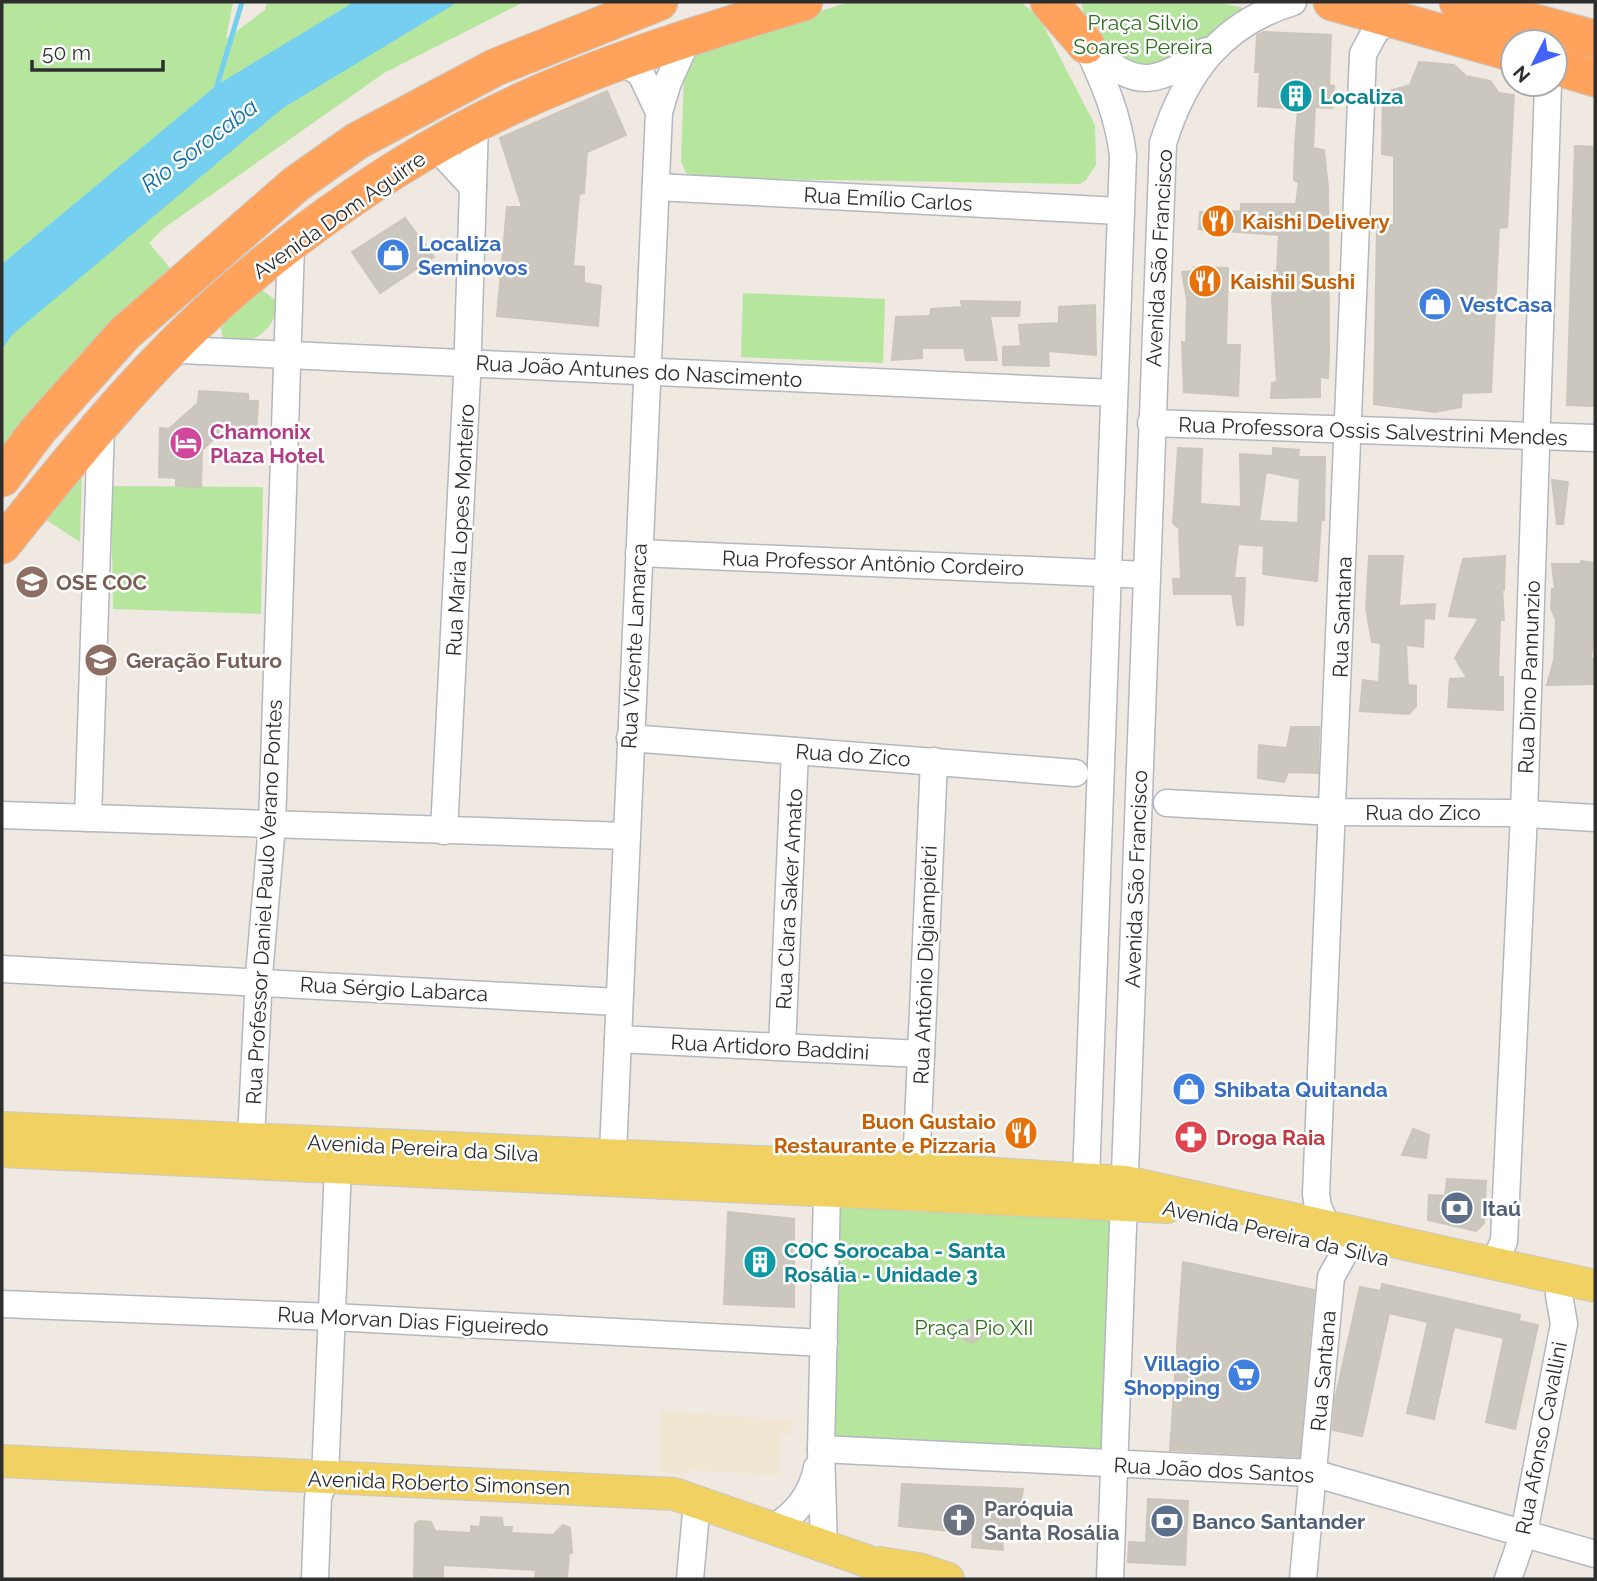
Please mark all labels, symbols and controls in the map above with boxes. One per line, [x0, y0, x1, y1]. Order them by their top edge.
park label: Praça Silvio Soares Pereira [1073, 10, 1213, 59]
scale bar [32, 28, 163, 72]
north arrow [1499, 28, 1569, 98]
text: 50 m [42, 40, 91, 65]
text: N [1508, 62, 1534, 87]
building icon: Localiza [1277, 77, 1315, 115]
place label: Localiza [1320, 84, 1403, 109]
water label: Rio Sorocaba [136, 92, 263, 198]
street label: Avenida Dom Aguirre [248, 146, 430, 284]
street label: Avenida São Francisco [1141, 148, 1177, 368]
street label: Rua Emílio Carlos [803, 182, 973, 216]
restaurant icon: Kaishi Delivery [1199, 202, 1237, 240]
place label: Kaishi Delivery [1242, 209, 1390, 234]
place label: Localiza Seminovos [418, 231, 528, 280]
shop icon: Localiza Seminovos [374, 236, 412, 274]
restaurant icon: KaishiI Sushi [1186, 262, 1224, 300]
place label: KaishiI Sushi [1230, 269, 1355, 294]
shop icon: VestCasa [1416, 285, 1454, 323]
place label: VestCasa [1460, 292, 1552, 317]
street label: Rua João Antunes do Nascimento [475, 350, 803, 392]
street label: Rua Maria Lopes Monteiro [441, 403, 479, 657]
street label: Rua Professora Ossis Salvestrini Mendes [1178, 412, 1568, 450]
place label: Chamonix Plaza Hotel [210, 419, 325, 468]
hotel icon: Chamonix Plaza Hotel [167, 424, 205, 462]
street label: Rua Vicente Lamarca [616, 543, 652, 749]
street label: Rua Professor Antônio Cordeiro [721, 545, 1025, 581]
street label: Rua Santana [1327, 556, 1357, 678]
school or university icon: OSE COC [13, 563, 51, 601]
place label: OSE COC [56, 570, 147, 595]
street label: Rua Dino Pannunzio [1513, 580, 1545, 774]
school or university icon: Geração Futuro [82, 641, 120, 679]
place label: Geração Futuro [126, 648, 282, 673]
street label: Rua Professor Daniel Paulo Verano Pontes [241, 699, 287, 1105]
street label: Rua do Zico [795, 739, 911, 771]
street label: Avenida São Francisco [1120, 770, 1152, 988]
street label: Rua Clara Saker Amato [771, 788, 807, 1010]
street label: Rua do Zico [1365, 800, 1481, 825]
street label: Rua Antônio Digiampietri [908, 845, 942, 1085]
street label: Rua Sérgio Labarca [299, 972, 489, 1006]
street label: Rua Artidoro Baddini [670, 1029, 870, 1065]
shop icon: Shibata Quitanda [1170, 1070, 1208, 1108]
place label: Shibata Quitanda [1214, 1077, 1388, 1102]
place label: Buon Gustaio Restaurante e Pizzaria [774, 1109, 996, 1158]
restaurant icon: Buon Gustaio Restaurante e Pizzaria [1002, 1114, 1040, 1152]
pharmacy icon: Droga Raia [1172, 1118, 1210, 1156]
place label: Droga Raia [1216, 1125, 1325, 1150]
street label: Avenida Pereira da Silva [307, 1129, 539, 1167]
bank icon: Itaú [1438, 1189, 1476, 1227]
street label: Avenida Pereira da Silva [1160, 1195, 1392, 1271]
place label: Itaú [1482, 1196, 1521, 1221]
place label: COC Sorocaba - Santa Rosália - Unidade 3 [784, 1238, 1006, 1287]
building icon: COC Sorocaba - Santa Rosália - Unidade 3 [741, 1243, 779, 1281]
street label: Rua Morvan Dias Figueiredo [277, 1301, 549, 1341]
street label: Rua Santana [1305, 1309, 1341, 1433]
park label: Praça Pio XII [914, 1315, 1034, 1340]
street label: Rua Afonso Cavallini [1510, 1339, 1572, 1537]
place label: Villagio Shopping [1124, 1351, 1220, 1400]
supermarket icon: Villagio Shopping [1225, 1356, 1263, 1394]
street label: Rua João dos Santos [1113, 1452, 1315, 1488]
street label: Avenida Roberto Simonsen [307, 1466, 571, 1500]
place label: Paróquia Santa Rosália [984, 1496, 1119, 1545]
church icon: Paróquia Santa Rosália [940, 1501, 978, 1539]
bank icon: Banco Santander [1148, 1502, 1186, 1540]
place label: Banco Santander [1192, 1509, 1365, 1534]

